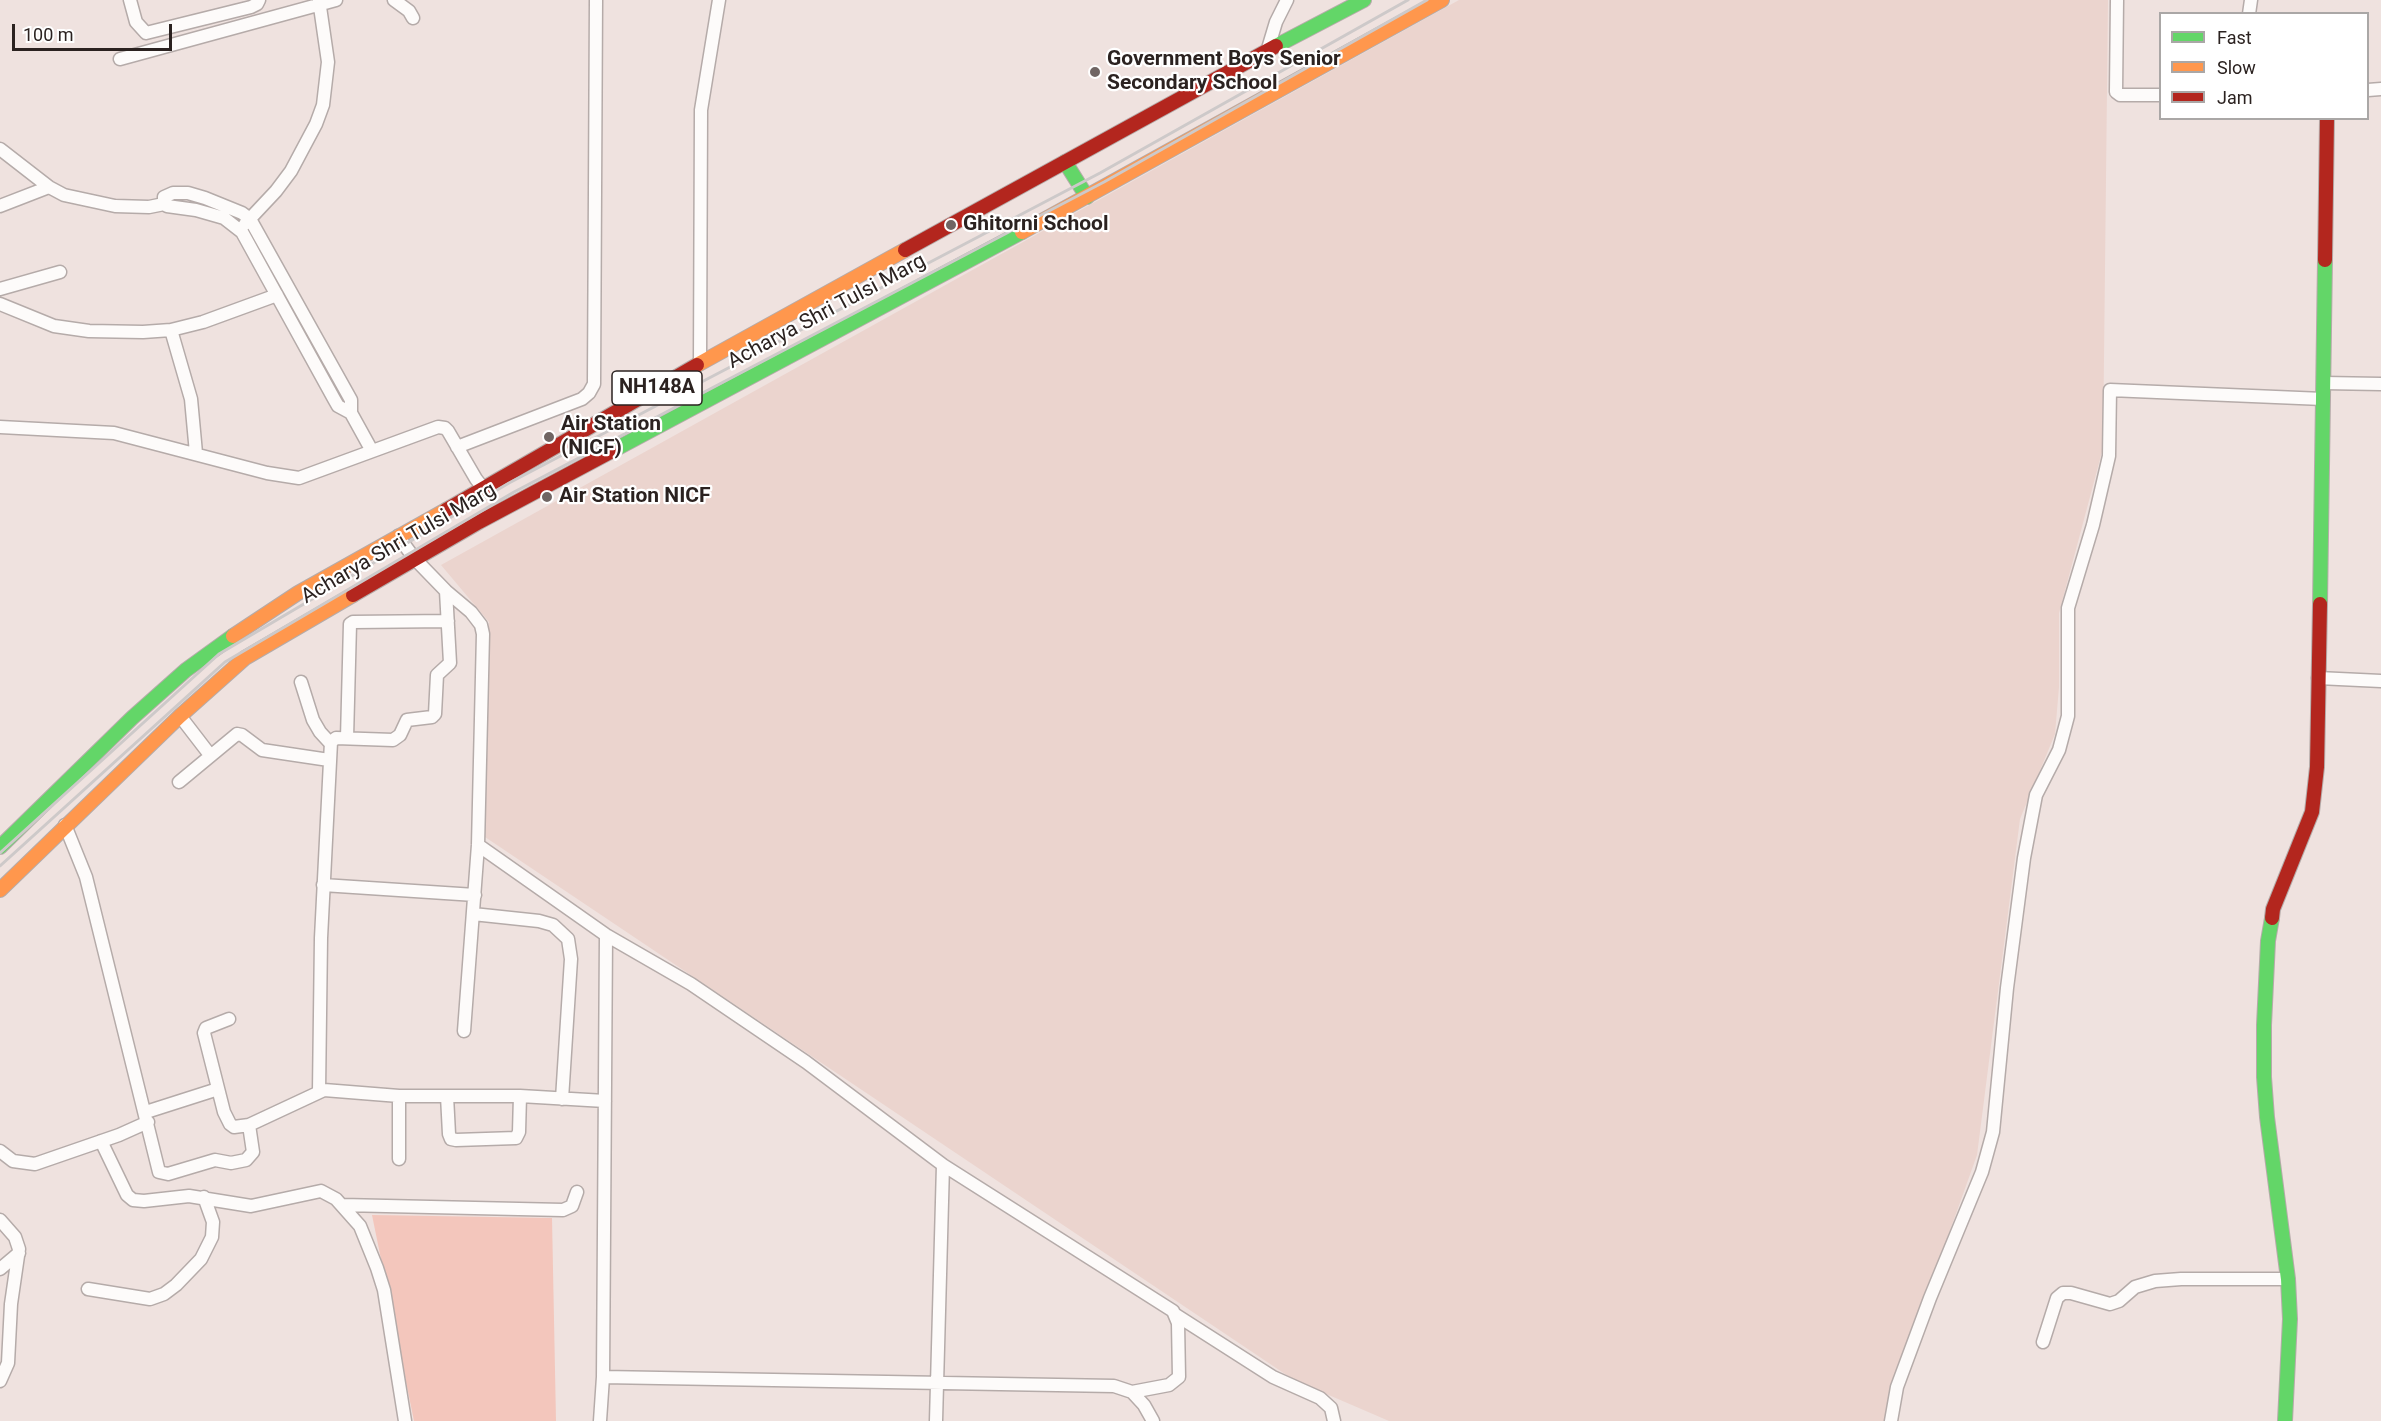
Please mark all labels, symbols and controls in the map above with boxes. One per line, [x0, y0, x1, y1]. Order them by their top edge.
scale bar [15, 12, 176, 50]
legend [2159, 12, 2369, 120]
text: 100 m [23, 24, 74, 45]
text: Fast [2217, 27, 2252, 48]
place label: Government Boys Senior Secondary School [1107, 47, 1341, 97]
text: Slow [2217, 57, 2256, 78]
marker: Government Boys Senior Secondary School [1088, 65, 1102, 79]
text: Jam [2217, 87, 2253, 108]
place label: Ghitorni School [963, 212, 1108, 238]
marker: Ghitorni School [944, 218, 958, 232]
street label: Acharya Shri Tulsi Marg [724, 249, 930, 375]
road number: NH148A [612, 371, 702, 405]
place label: Air Station (NICF) [561, 412, 661, 462]
marker: Air Station (NICF) [542, 430, 556, 444]
street label: Acharya Shri Tulsi Marg [297, 478, 501, 610]
place label: Air Station NICF [559, 484, 711, 510]
marker: Air Station NICF [540, 490, 554, 504]

